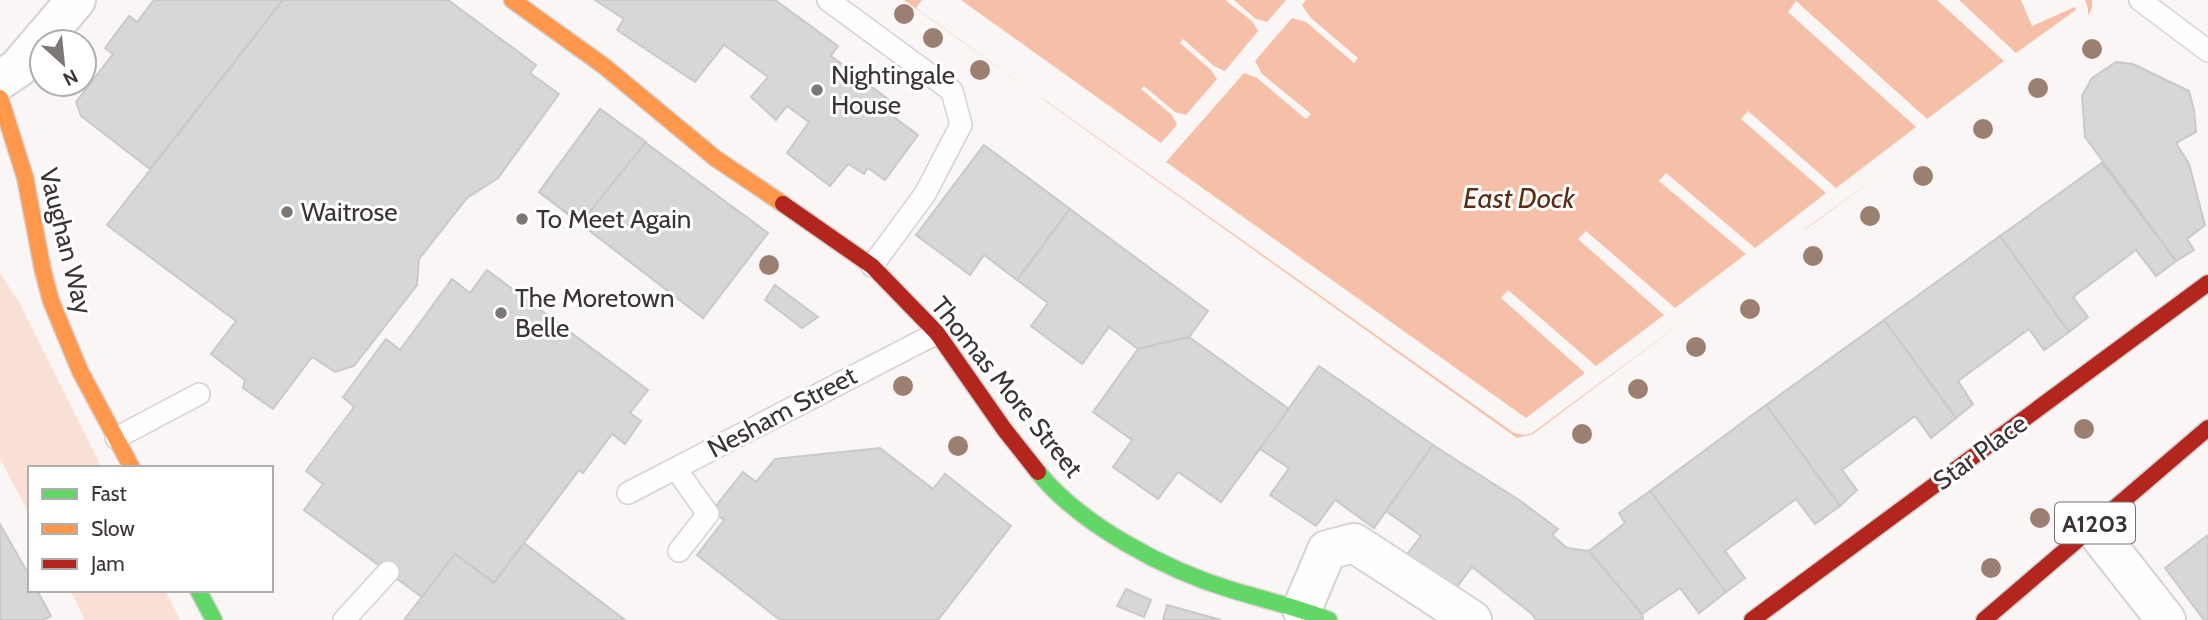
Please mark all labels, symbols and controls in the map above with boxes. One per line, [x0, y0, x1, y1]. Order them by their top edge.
north arrow [28, 28, 98, 98]
place label: Nightingale House [831, 59, 955, 121]
text: N [59, 64, 82, 91]
marker: Nightingale House [809, 82, 825, 98]
street label: Vaughan Way [32, 165, 100, 317]
water label: East Dock [1463, 181, 1576, 215]
place label: Waitrose [301, 196, 398, 228]
place label: To Meet Again [536, 203, 691, 235]
marker: Waitrose [279, 204, 295, 220]
marker: To Meet Again [514, 211, 530, 227]
place label: The Moretown Belle [515, 282, 674, 344]
street label: Thomas More Street [924, 290, 1090, 484]
marker: The Moretown Belle [493, 305, 509, 321]
street label: Nesham Street [702, 359, 862, 465]
street label: Star Place [1927, 407, 2033, 497]
legend [28, 466, 273, 592]
text: Fast [91, 481, 127, 506]
road number: A1203 [2055, 502, 2135, 544]
text: Slow [91, 516, 135, 541]
text: Jam [90, 551, 125, 576]

